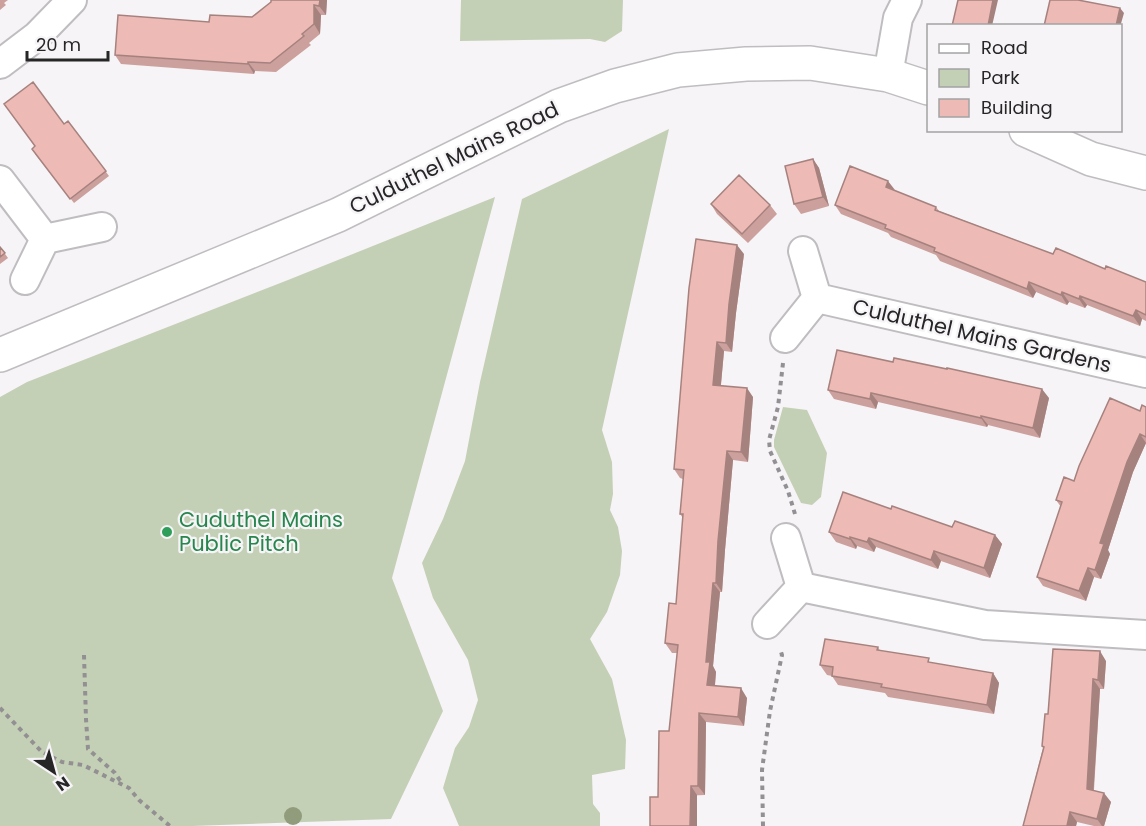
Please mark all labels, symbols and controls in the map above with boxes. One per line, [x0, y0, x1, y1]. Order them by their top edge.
scale bar [27, 24, 108, 62]
legend [927, 24, 1122, 132]
text: 20 m [36, 32, 81, 57]
text: Road [981, 35, 1028, 60]
text: Park [981, 65, 1020, 90]
street label: Culduthel Mains Road [344, 94, 563, 221]
text: Building [981, 95, 1053, 120]
street label: Culduthel Mains Gardens [850, 292, 1114, 379]
place label: Cuduthel Mains Public Pitch [179, 505, 343, 558]
marker: Cuduthel Mains Public Pitch [160, 525, 174, 539]
north arrow [24, 742, 84, 802]
text: N [51, 771, 74, 797]

